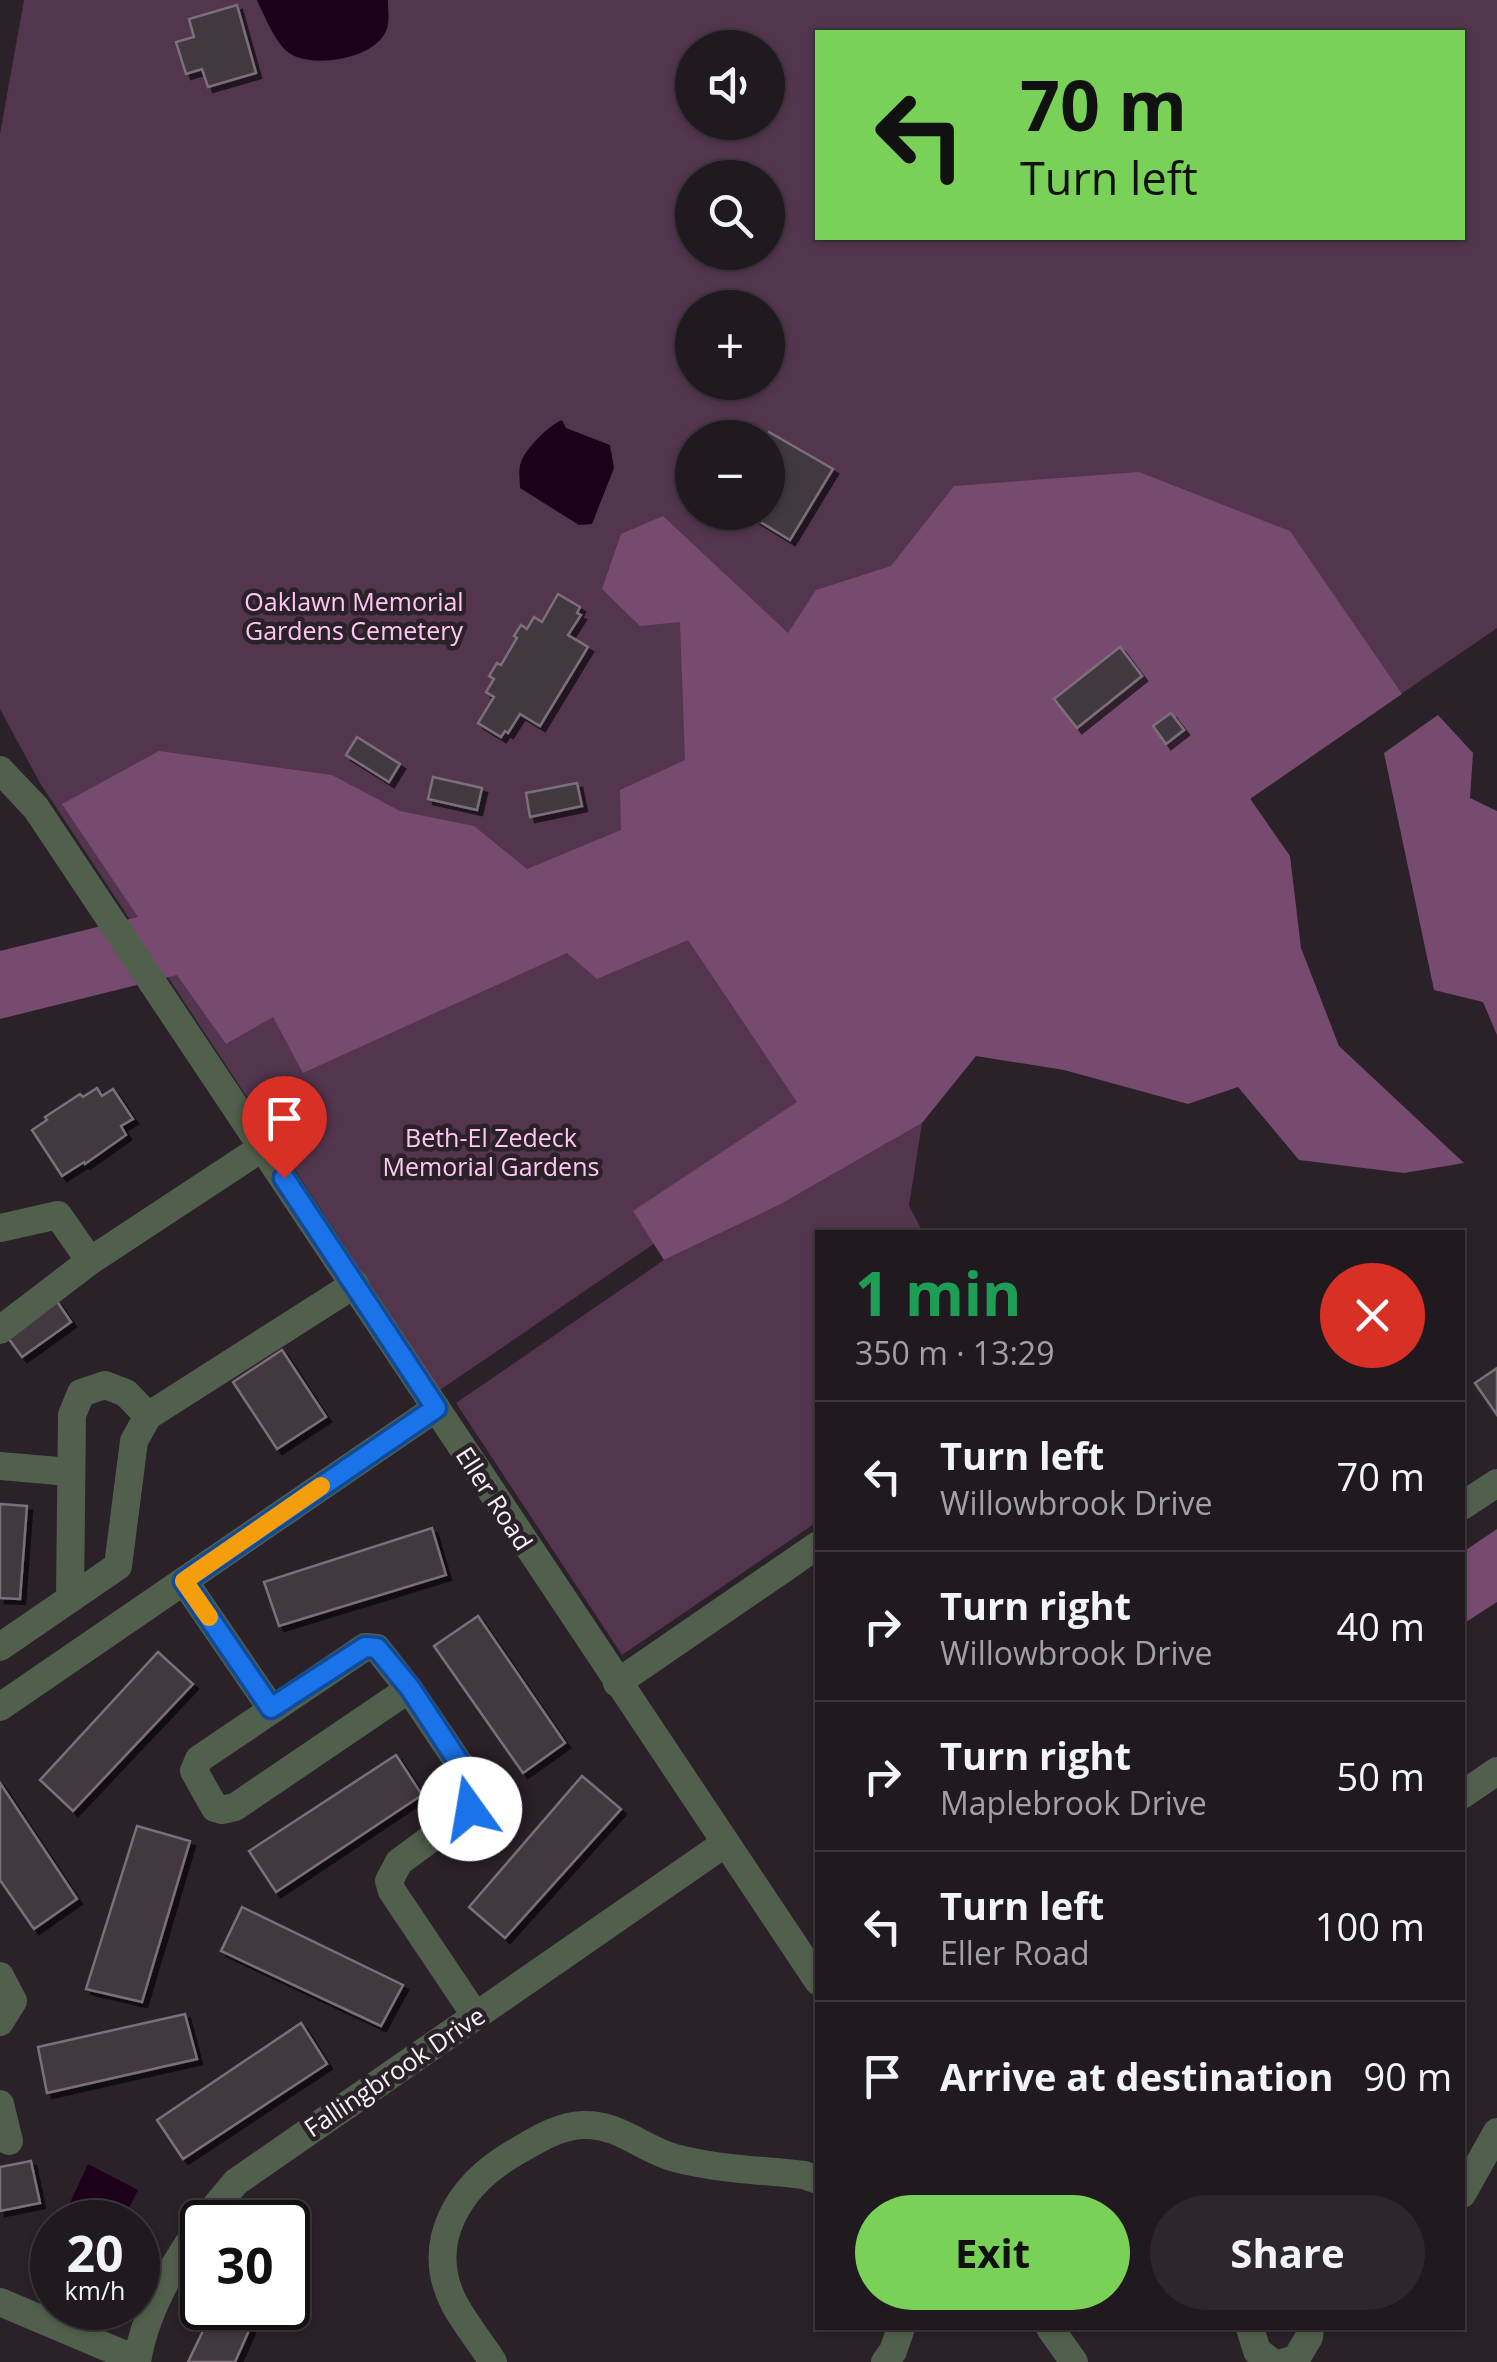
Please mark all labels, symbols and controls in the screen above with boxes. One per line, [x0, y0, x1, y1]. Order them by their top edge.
map controls [675, 30, 785, 530]
button: sound [675, 30, 785, 140]
text: 70 m [1020, 56, 1187, 152]
icon: left [855, 70, 985, 200]
text: Turn left [1020, 147, 1198, 208]
button: search [675, 160, 785, 270]
button: + [675, 290, 785, 400]
button: − [675, 420, 785, 530]
park label: Oaklawn Memorial Gardens Cemetery [244, 584, 464, 647]
pin [242, 1076, 327, 1179]
icon: arrive [257, 1091, 312, 1146]
park label: Beth-El Zedeck Memorial Gardens [383, 1120, 599, 1183]
text: 1 min [855, 1252, 1022, 1334]
button: close [1320, 1263, 1425, 1368]
text: 350 m · 13:29 [855, 1331, 1054, 1374]
text: Turn left [940, 1429, 1104, 1481]
street label: Eller Road [449, 1440, 541, 1556]
icon: left [855, 1449, 910, 1504]
text: 70 m [1336, 1450, 1425, 1502]
text: Willowbrook Drive [940, 1481, 1212, 1524]
text: Turn right [940, 1579, 1131, 1631]
icon: right [855, 1599, 910, 1654]
text: 40 m [1336, 1600, 1425, 1652]
text: Willowbrook Drive [940, 1631, 1212, 1674]
text: Turn right [940, 1729, 1131, 1781]
icon: right [855, 1749, 910, 1804]
text: 50 m [1336, 1750, 1425, 1802]
position arrow [418, 1757, 522, 1861]
text: Maplebrook Drive [940, 1781, 1207, 1824]
text: Turn left [940, 1879, 1104, 1931]
icon: left [855, 1899, 910, 1954]
text: 100 m [1315, 1900, 1425, 1952]
text: Eller Road [940, 1931, 1090, 1974]
street label: Fallingbrook Drive [297, 1998, 491, 2144]
icon: arrive [855, 2049, 910, 2104]
text: Arrive at destination [940, 2050, 1334, 2102]
text: 90 m [1364, 2050, 1452, 2102]
button: Exit [855, 2195, 1130, 2310]
button: Share [1150, 2195, 1425, 2310]
speed limit sign: 30 [180, 2200, 310, 2330]
text: 20 [66, 2219, 124, 2287]
text: km/h [65, 2273, 125, 2307]

